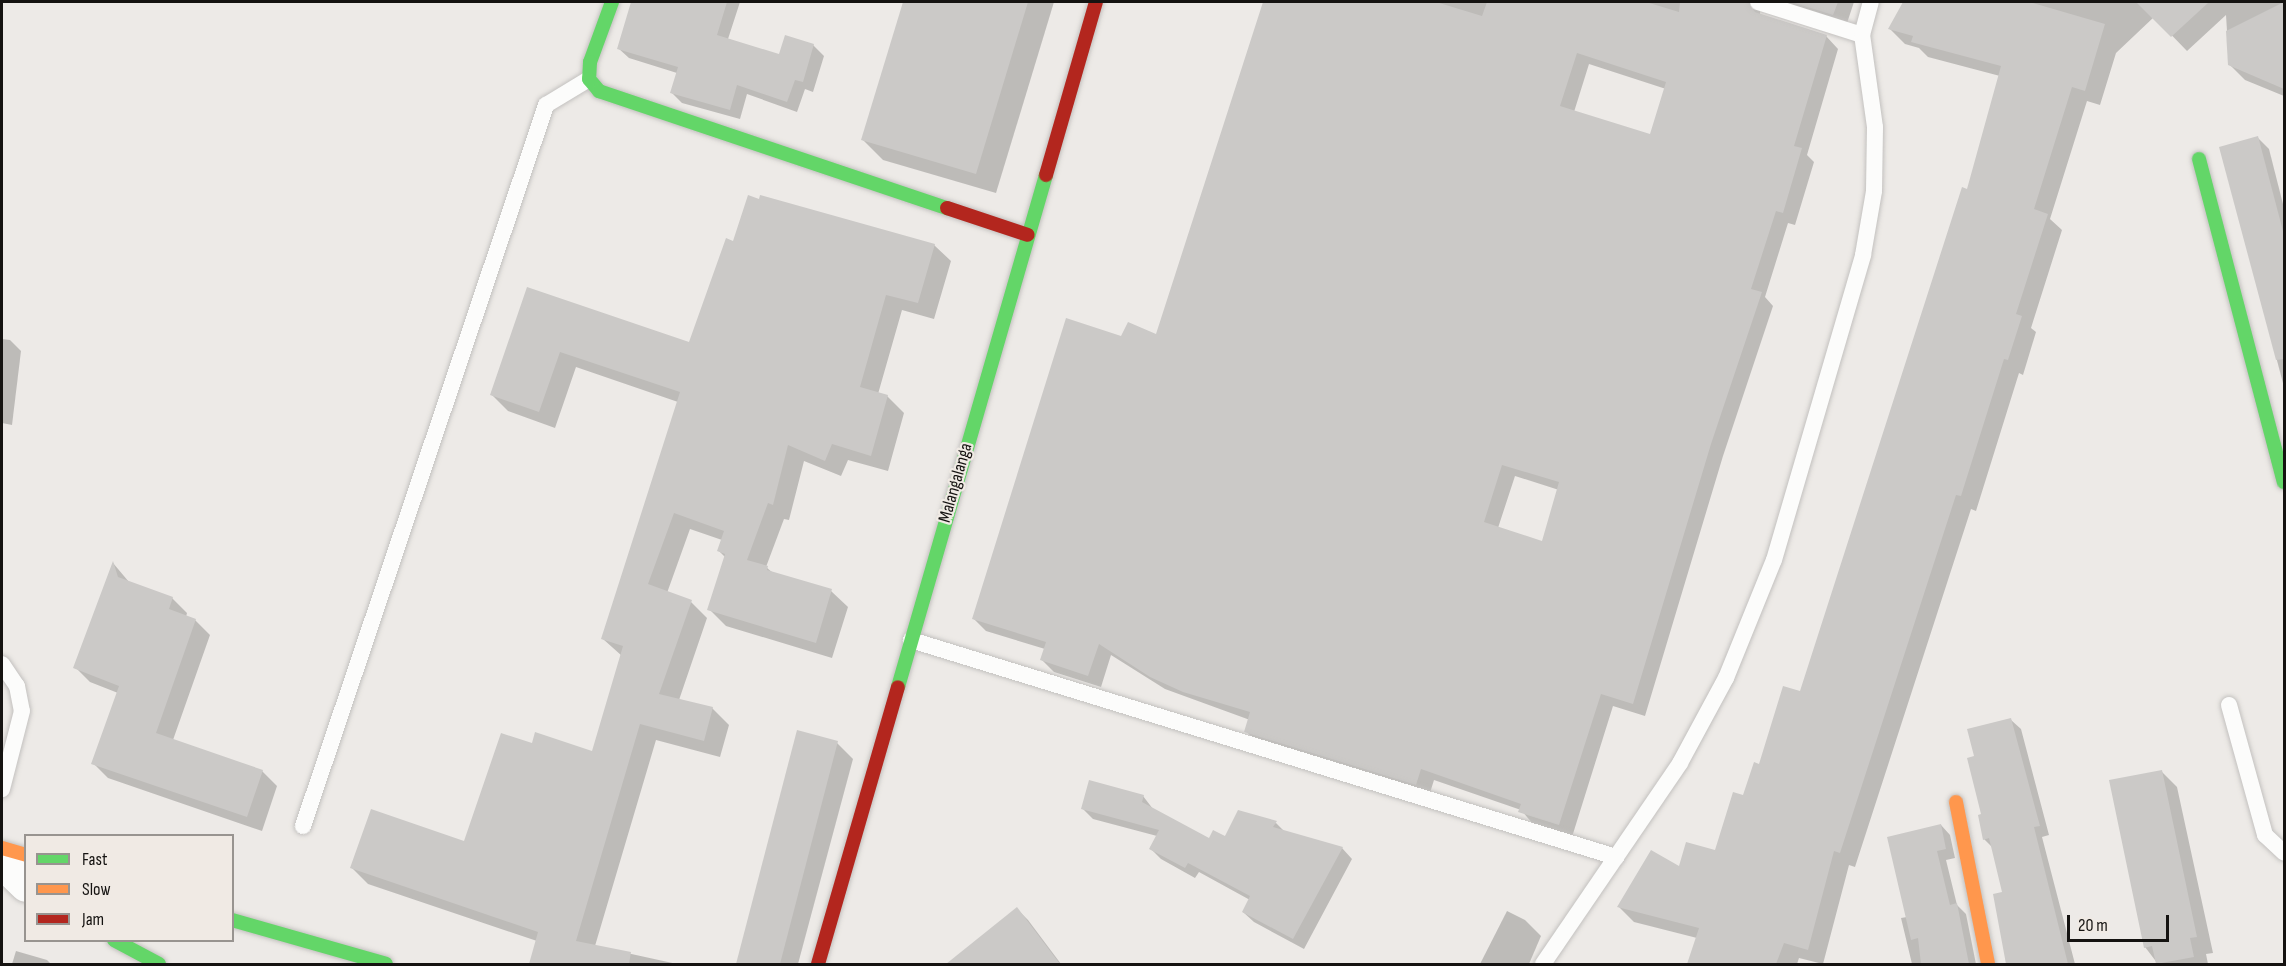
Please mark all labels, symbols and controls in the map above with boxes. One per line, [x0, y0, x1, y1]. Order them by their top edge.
street label: Malangalanga [934, 441, 978, 525]
legend [24, 834, 234, 942]
text: Fast [82, 849, 107, 870]
text: Slow [82, 879, 111, 900]
scale bar [2070, 903, 2172, 941]
text: Jam [82, 909, 104, 930]
text: 20 m [2078, 915, 2108, 936]

